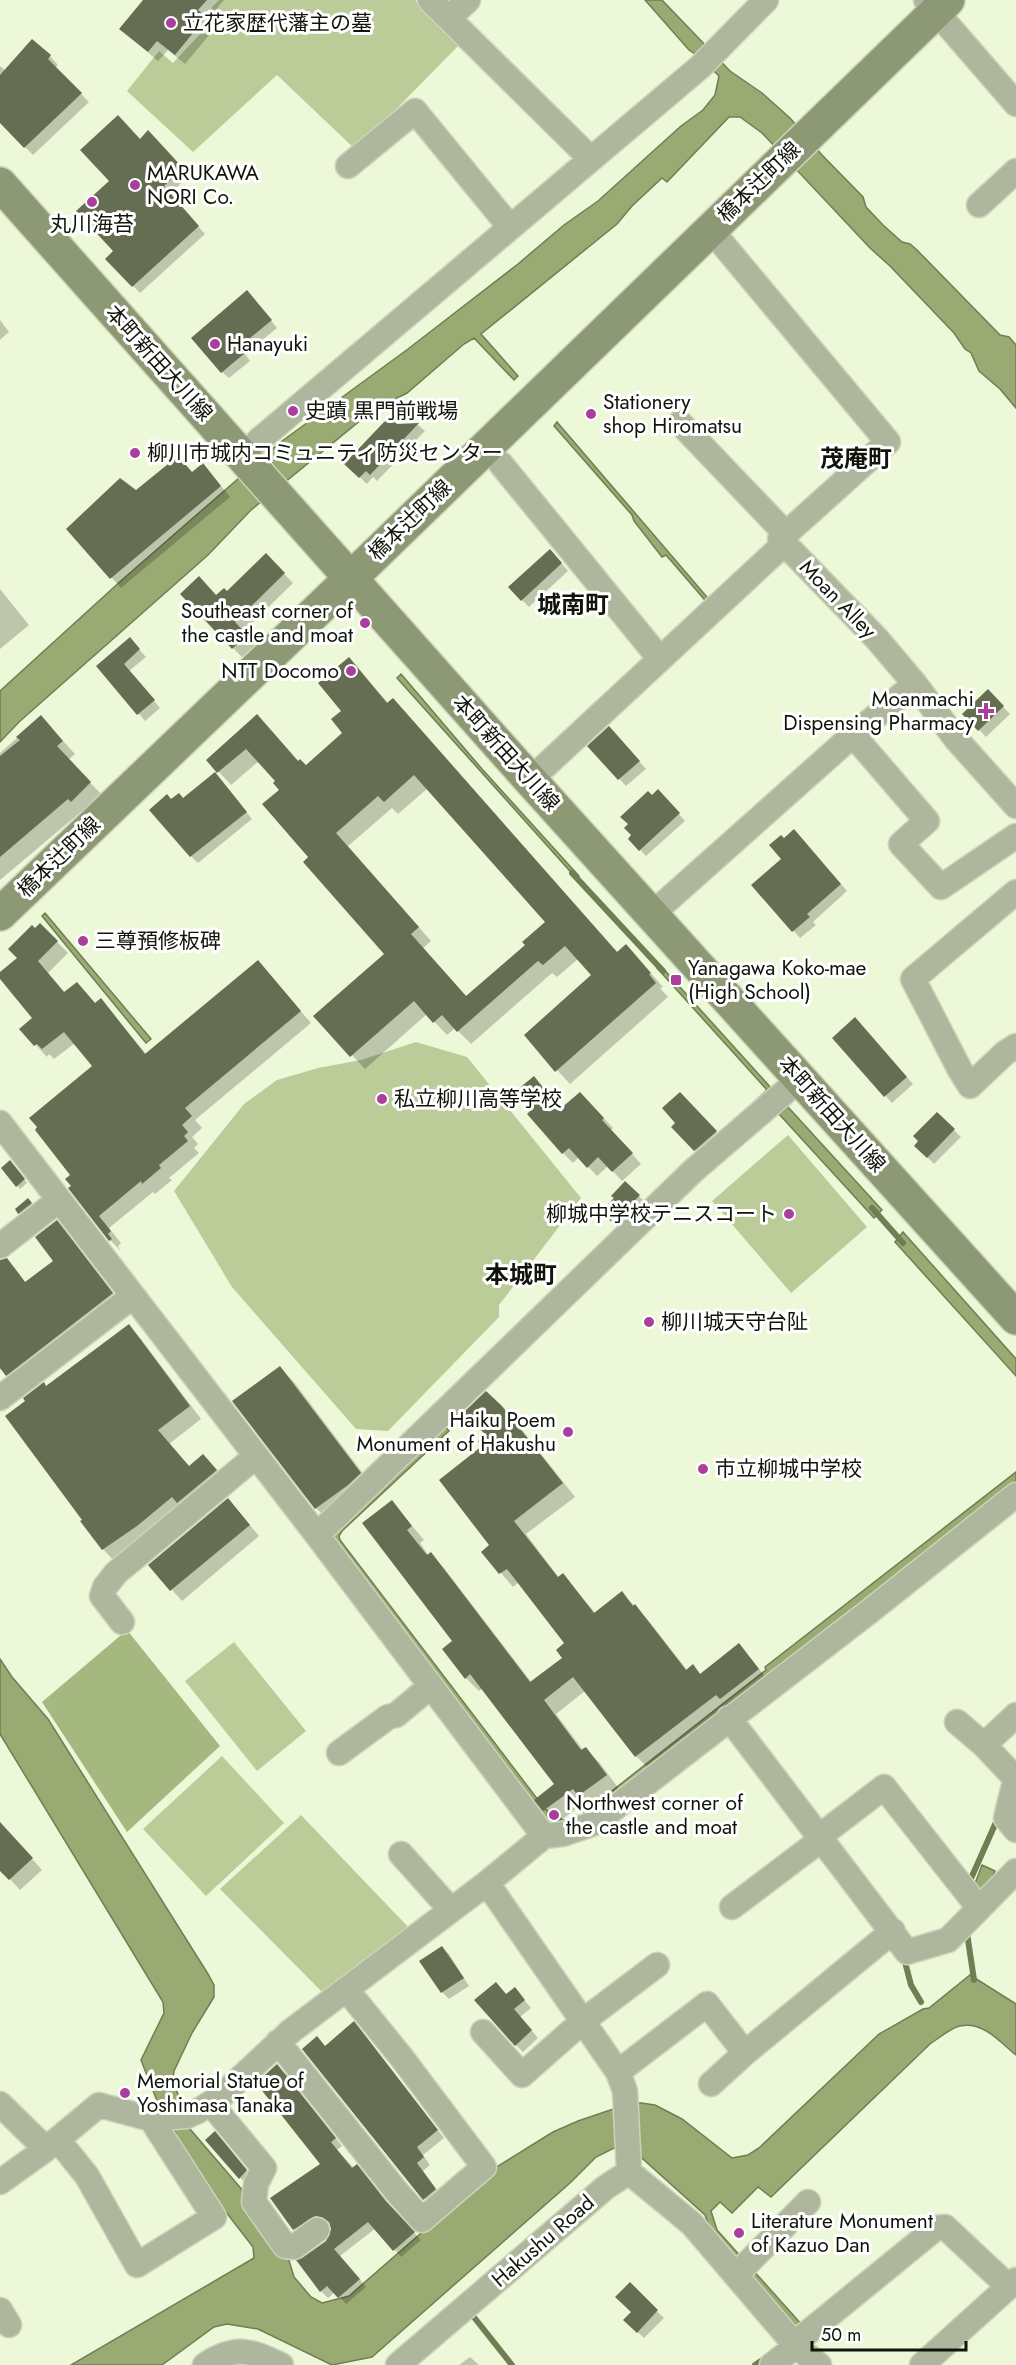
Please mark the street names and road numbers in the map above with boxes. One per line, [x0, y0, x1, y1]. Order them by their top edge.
street label: 橋本辻町線 [711, 135, 807, 229]
street label: 本町新田大川線 [99, 298, 219, 428]
street label: 橋本辻町線 [362, 473, 458, 567]
street label: Moan Alley [793, 553, 884, 646]
street label: 本町新田大川線 [446, 688, 566, 818]
street label: 橋本辻町線 [11, 810, 107, 904]
street label: 本町新田大川線 [772, 1049, 892, 1179]
street label: Hakushu Road [485, 2188, 601, 2294]

